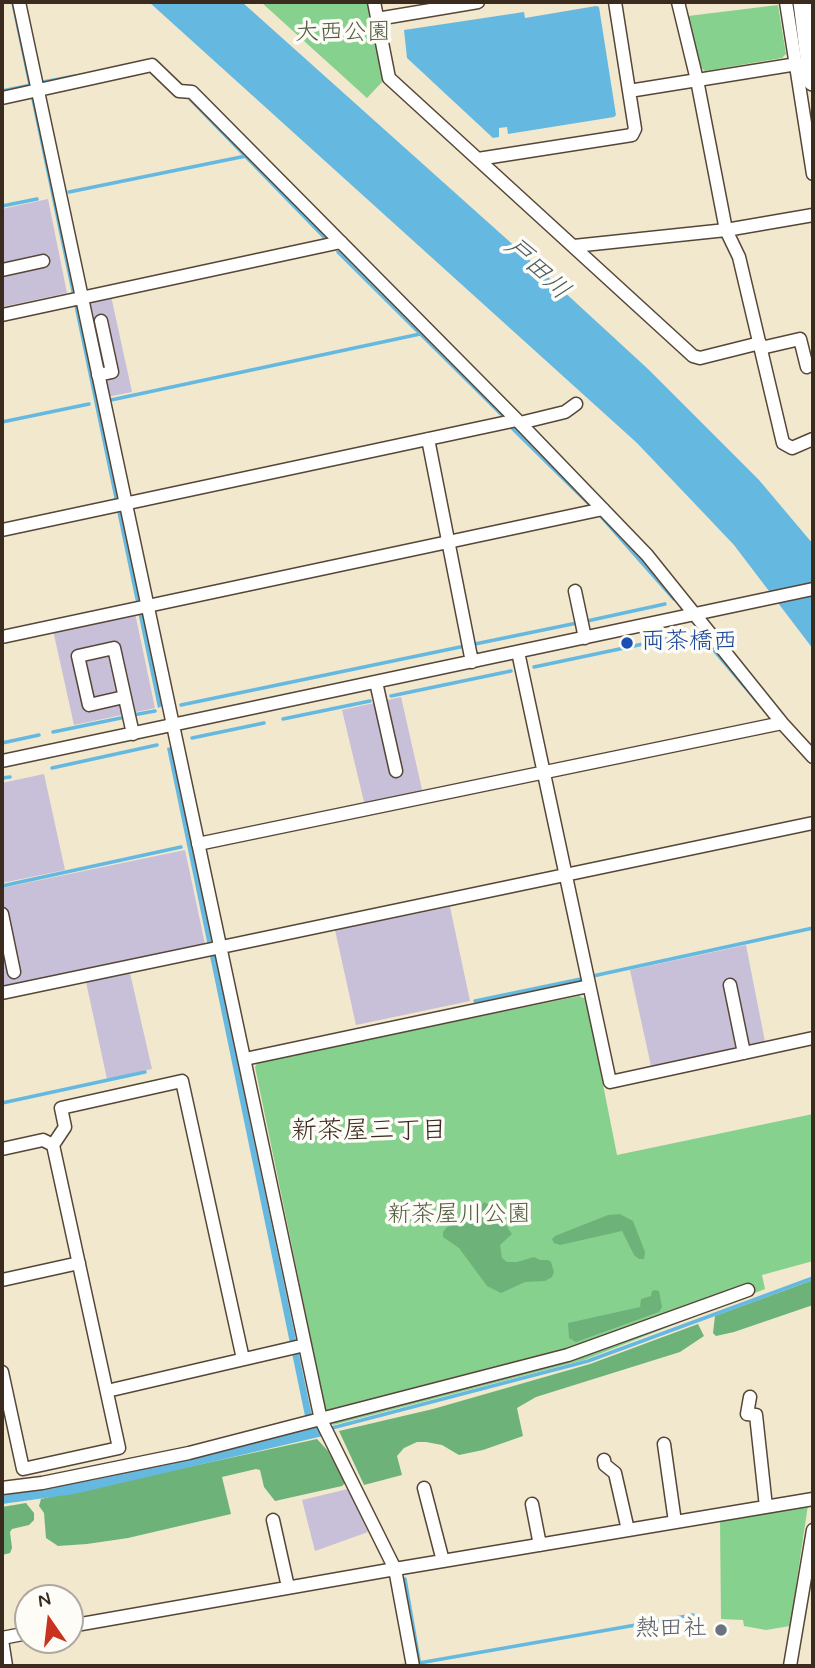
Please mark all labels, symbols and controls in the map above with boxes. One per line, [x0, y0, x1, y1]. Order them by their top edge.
park label: 大西公園 [295, 20, 391, 48]
water label: 戸田川 [497, 232, 575, 308]
place label: 両茶橋西 [641, 629, 737, 657]
marker: 両茶橋西 [619, 635, 635, 651]
district label: 新茶屋三丁目 [291, 1117, 447, 1149]
park label: 新茶屋川公園 [387, 1202, 531, 1230]
north arrow [14, 1584, 84, 1654]
text: N [35, 1586, 53, 1614]
place label: 熱田社 [635, 1616, 707, 1644]
marker: 熱田社 [713, 1622, 729, 1638]

